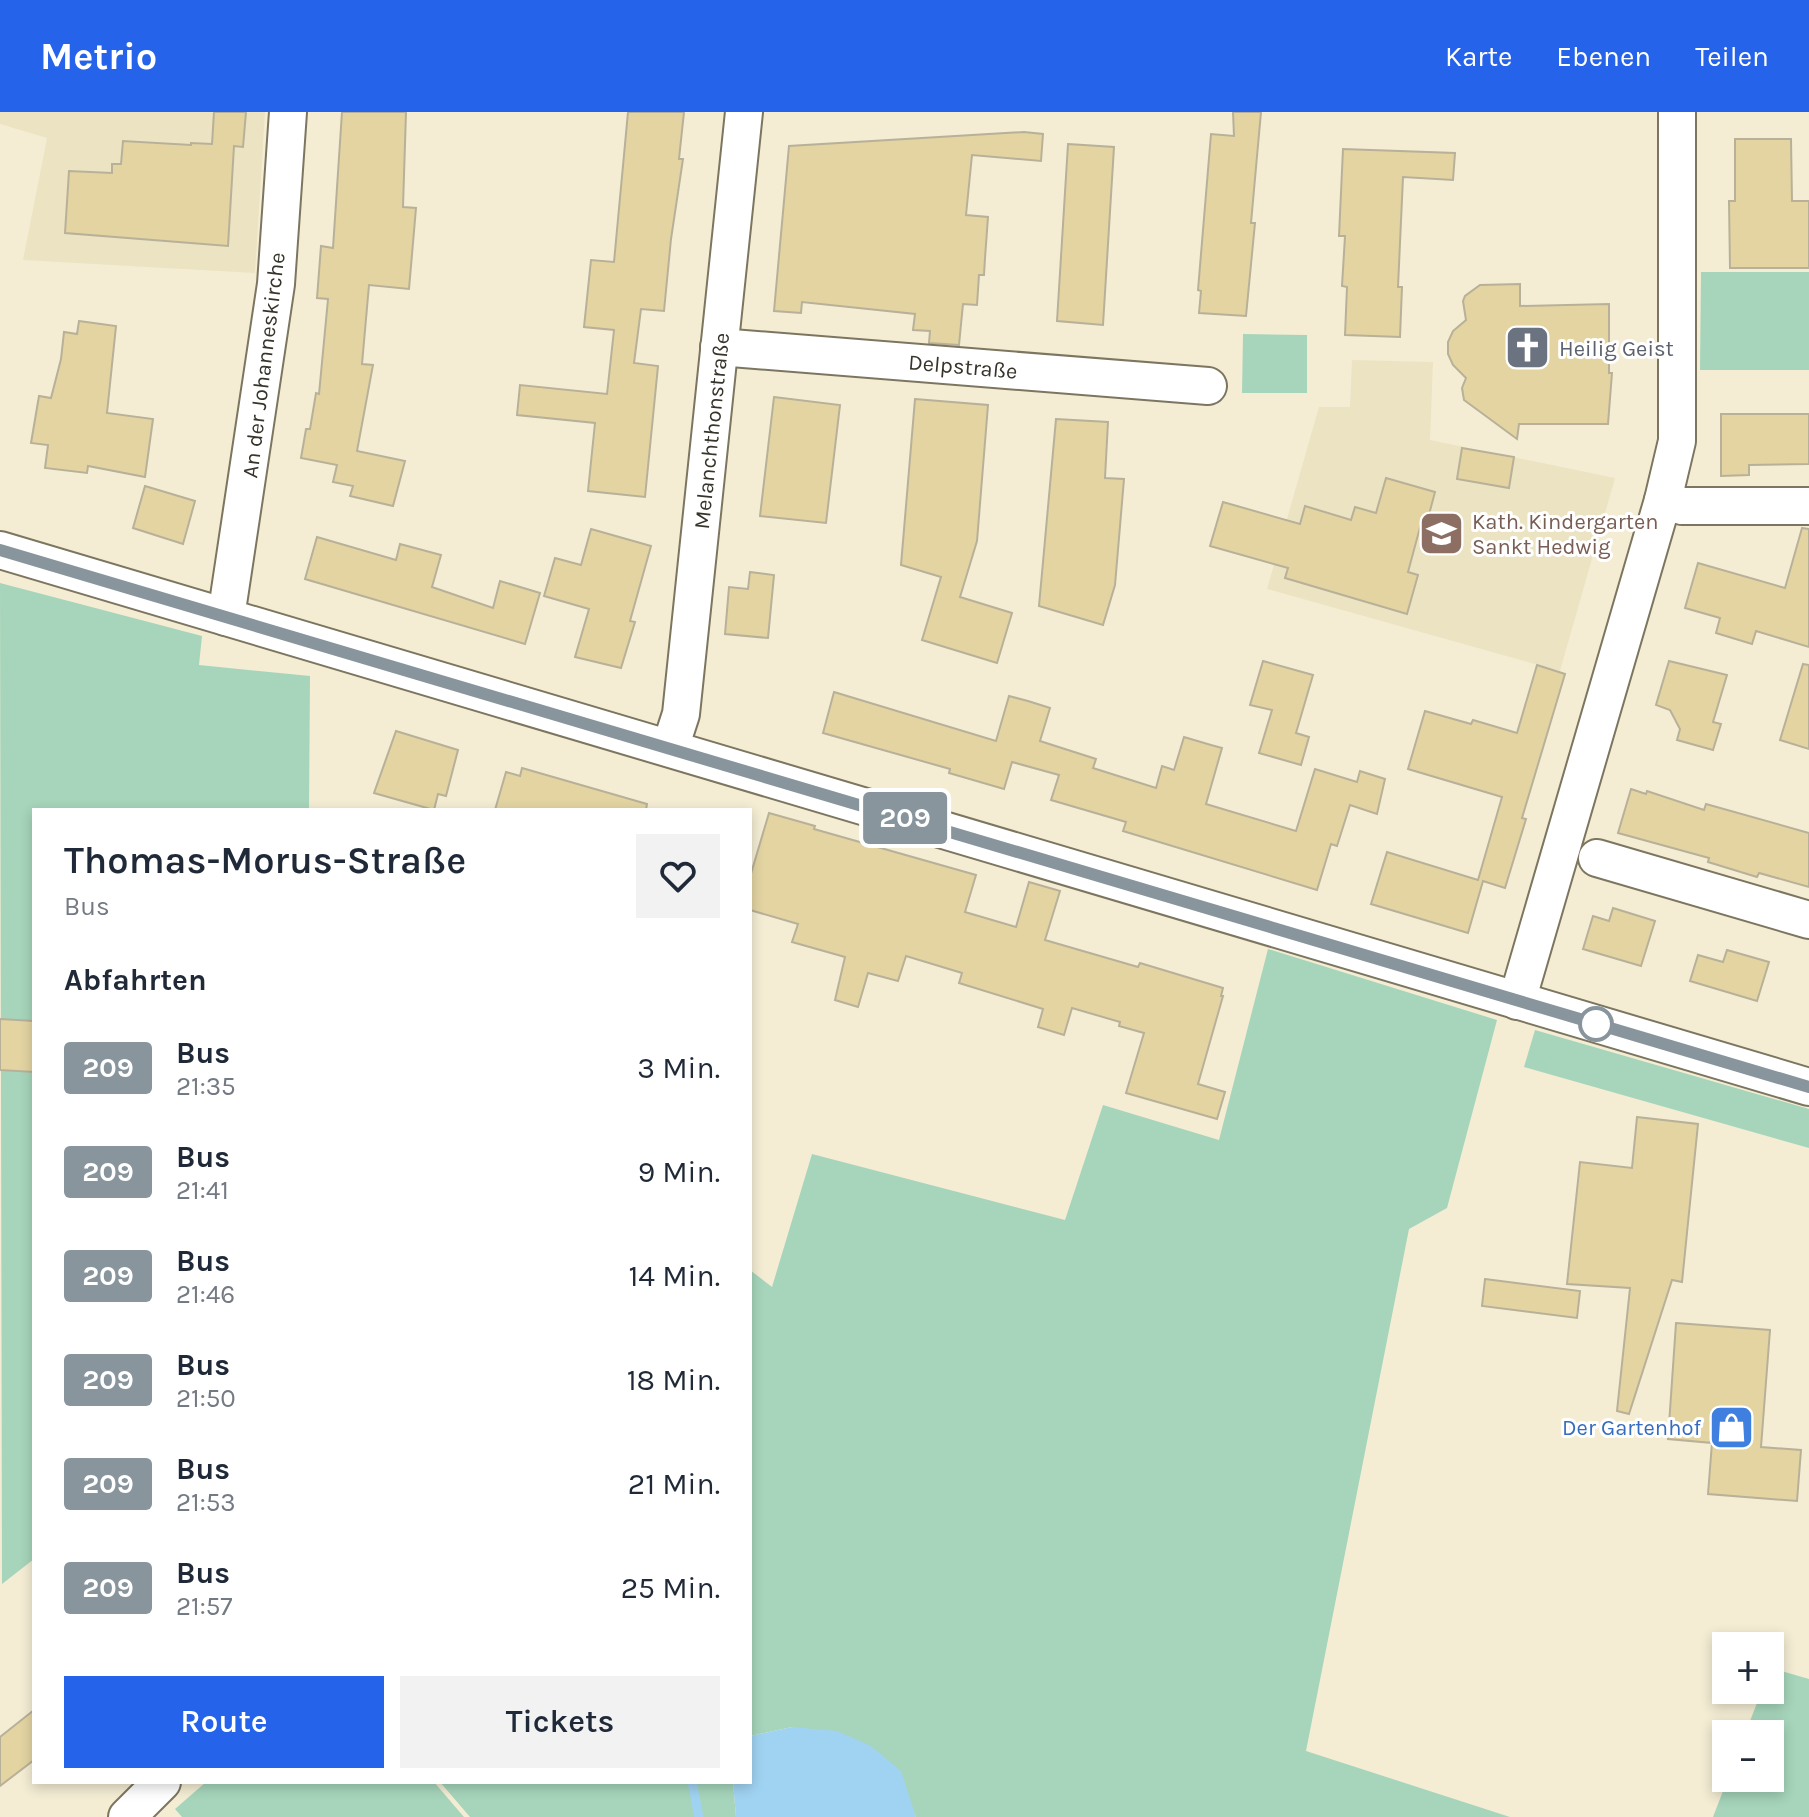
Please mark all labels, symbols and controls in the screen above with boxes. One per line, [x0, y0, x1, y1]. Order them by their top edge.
text: Metrio [40, 34, 157, 79]
text: Karte [1445, 40, 1512, 73]
text: Ebenen [1556, 40, 1651, 73]
text: Teilen [1695, 40, 1769, 73]
street label: An der Johanneskirche [237, 251, 291, 479]
church icon: Heilig Geist [1504, 324, 1552, 372]
street label: Melanchthonstraße [689, 331, 735, 531]
place label: Heilig Geist [1559, 336, 1674, 362]
street label: Delpstraße [907, 349, 1019, 385]
place label: Kath. Kindergarten Sankt Hedwig [1472, 509, 1659, 560]
school or university icon: Kath. Kindergarten Sankt Hedwig [1417, 510, 1465, 558]
line badge: 209 [859, 792, 951, 844]
text: 209 [879, 801, 931, 834]
button: heart [636, 834, 720, 918]
text: Thomas-Morus-Straße [64, 838, 466, 883]
text: Bus [64, 891, 110, 922]
text: Abfahrten [64, 962, 207, 998]
unlabelled marker [1579, 1007, 1613, 1041]
text: Bus [176, 1035, 230, 1071]
text: 3 Min. [637, 1050, 720, 1086]
text: 209 [82, 1051, 134, 1084]
text: 21:35 [176, 1071, 236, 1102]
text: Bus [176, 1139, 230, 1175]
text: 9 Min. [638, 1154, 720, 1190]
text: 209 [82, 1155, 134, 1188]
text: 21:41 [176, 1175, 229, 1206]
text: Bus [176, 1243, 230, 1279]
text: 14 Min. [628, 1258, 720, 1294]
text: 209 [82, 1259, 134, 1292]
text: 21:46 [176, 1279, 235, 1310]
text: Bus [176, 1347, 230, 1383]
text: 18 Min. [627, 1362, 720, 1398]
text: 209 [82, 1363, 134, 1396]
text: 21:50 [176, 1383, 236, 1414]
shop icon: Der Gartenhof [1708, 1403, 1756, 1451]
place label: Der Gartenhof [1562, 1415, 1701, 1441]
text: Bus [176, 1451, 230, 1487]
text: 21 Min. [628, 1466, 720, 1502]
text: 209 [82, 1467, 134, 1500]
text: 21:53 [176, 1487, 236, 1518]
text: Bus [176, 1555, 230, 1591]
text: 25 Min. [621, 1570, 720, 1606]
text: 209 [82, 1571, 134, 1604]
text: 21:57 [176, 1591, 233, 1622]
map controls [1712, 1632, 1784, 1792]
button: + [1712, 1632, 1784, 1704]
button: Route [64, 1676, 384, 1768]
button: Tickets [400, 1676, 720, 1768]
button: − [1712, 1720, 1784, 1792]

